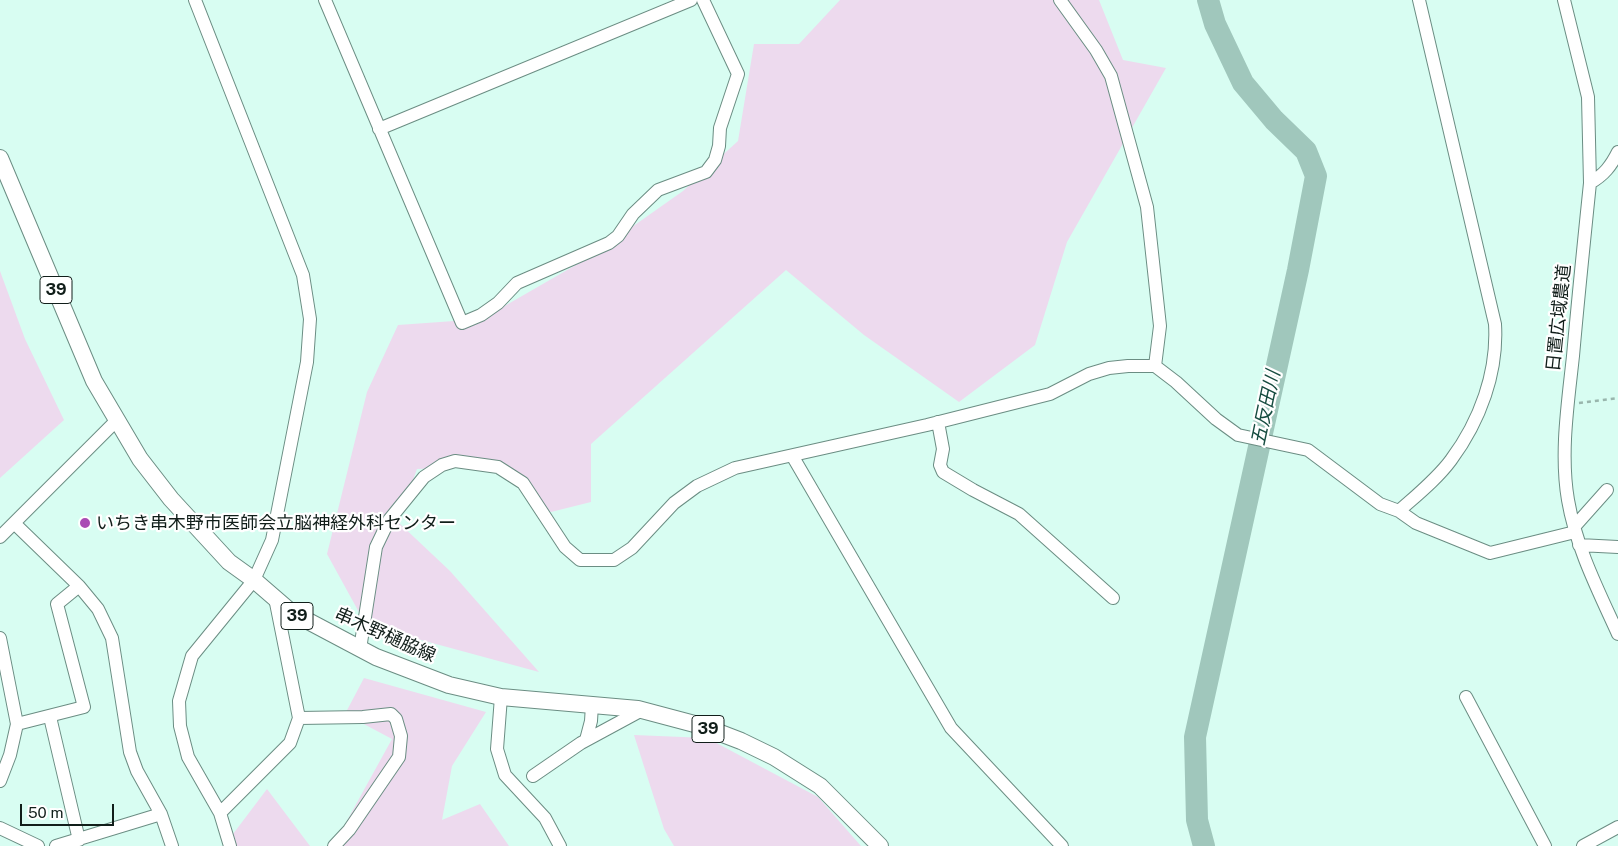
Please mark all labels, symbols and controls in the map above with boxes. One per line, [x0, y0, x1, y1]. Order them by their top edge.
street label: 日置広域農道 [1543, 263, 1575, 373]
road number: 39 [40, 276, 72, 304]
water label: 五反田川 [1247, 368, 1285, 448]
place label: いちき串木野市医師会立脳神経外科センター [96, 512, 456, 534]
marker: いちき串木野市医師会立脳神経外科センター [78, 516, 92, 530]
road number: 39 [281, 602, 313, 630]
street label: 串木野樋脇線 [331, 603, 439, 667]
road number: 39 [692, 716, 724, 742]
scale bar [22, 794, 116, 826]
text: 50 m [28, 804, 63, 821]

